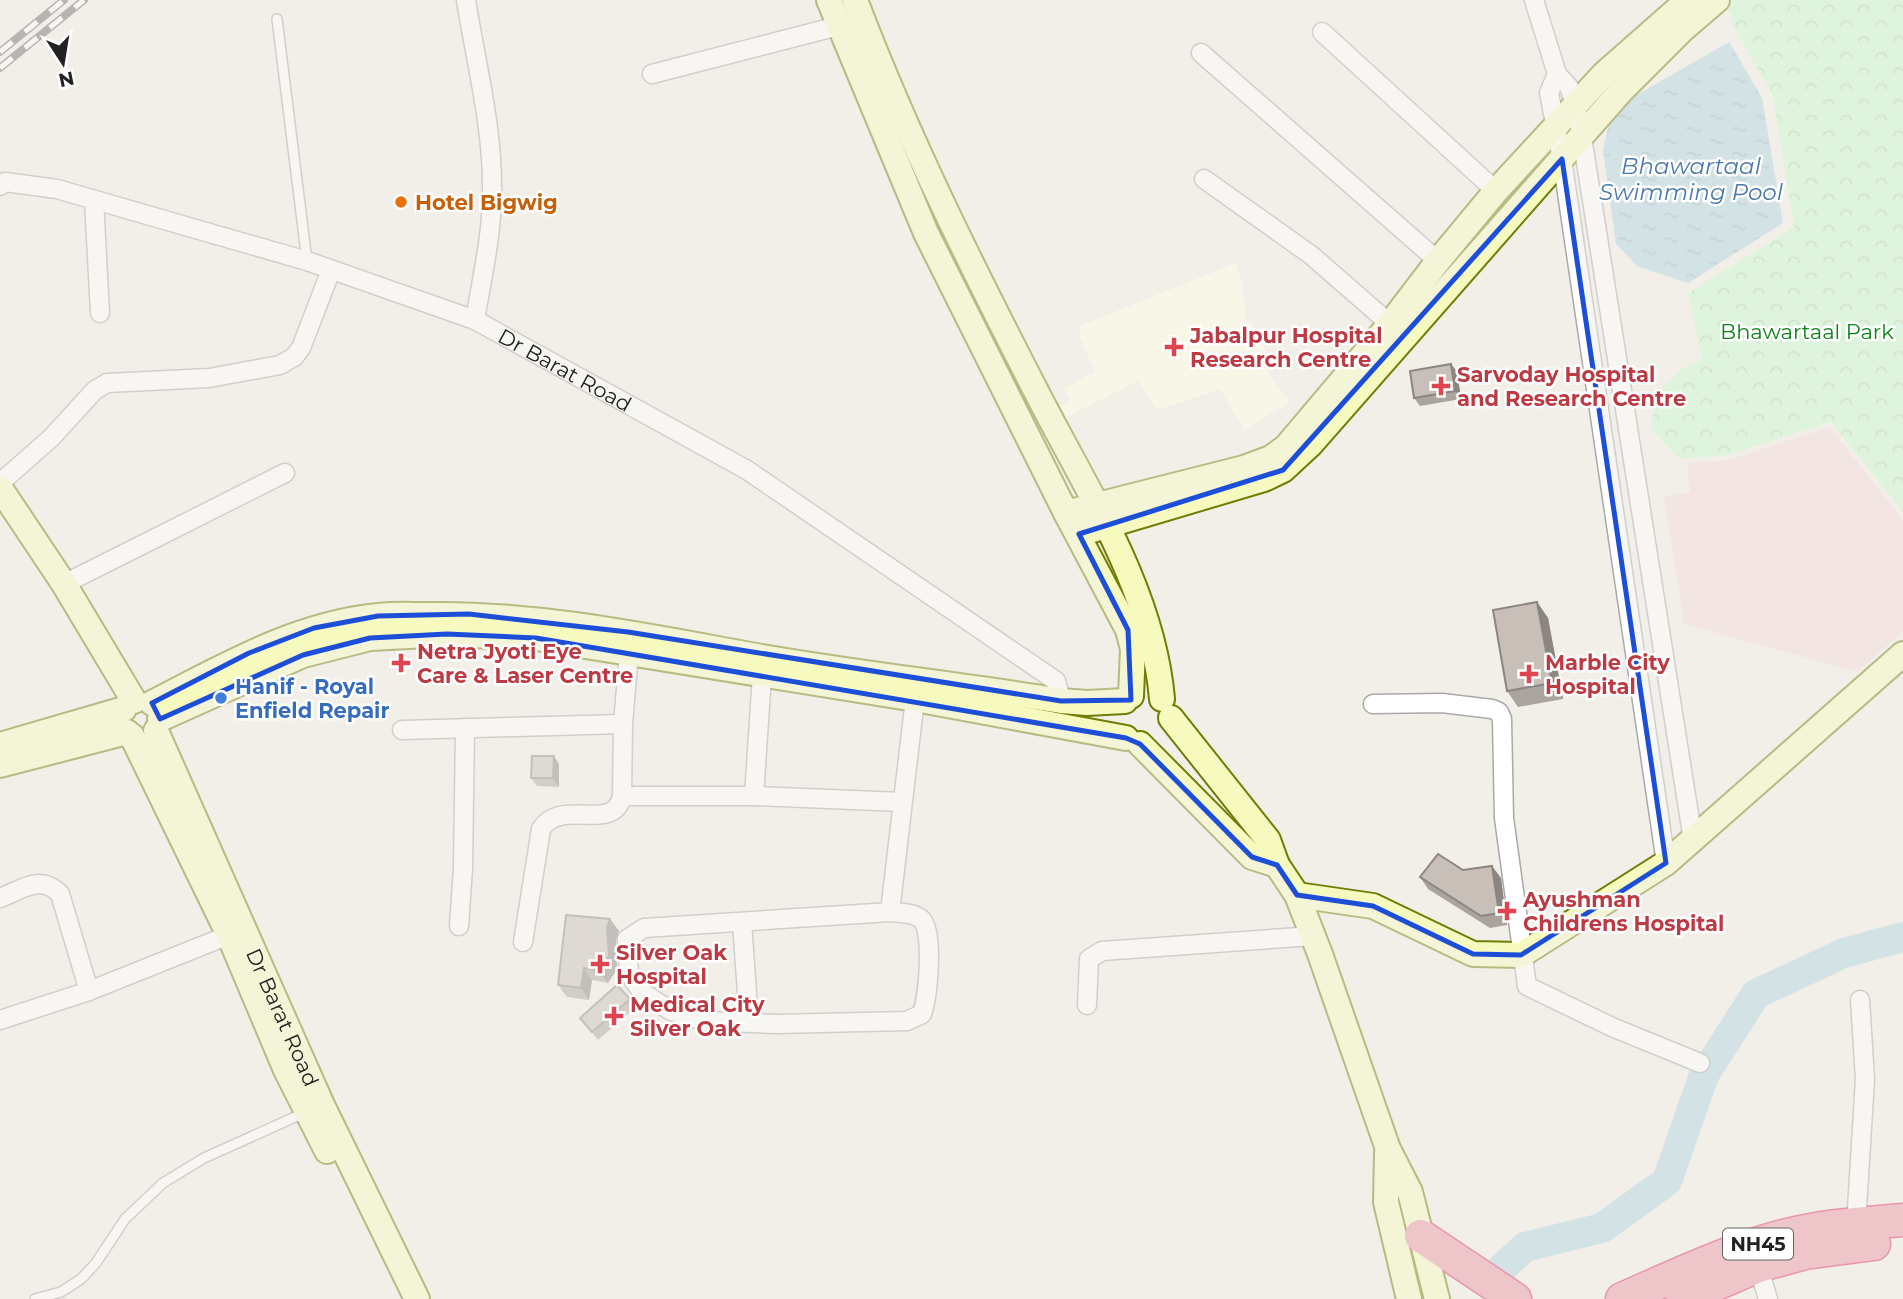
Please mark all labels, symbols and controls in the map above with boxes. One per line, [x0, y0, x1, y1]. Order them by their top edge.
north arrow [28, 28, 98, 98]
text: N [57, 66, 76, 92]
water label: Bhawartaal Swimming Pool [1599, 152, 1784, 206]
place label: Hotel Bigwig [415, 190, 558, 215]
marker: Hotel Bigwig [393, 194, 409, 210]
park label: Bhawartaal Park [1720, 319, 1894, 344]
street label: Dr Barat Road [494, 323, 636, 416]
place label: Jabalpur Hospital Research Centre [1189, 323, 1383, 372]
marker: Jabalpur Hospital Research Centre [1164, 337, 1184, 357]
place label: Sarvoday Hospital and Research Centre [1457, 362, 1686, 411]
marker: Sarvoday Hospital and Research Centre [1431, 376, 1451, 396]
place label: Netra Jyoti Eye Care & Laser Centre [417, 639, 633, 688]
place label: Marble City Hospital [1545, 650, 1670, 699]
marker: Netra Jyoti Eye Care & Laser Centre [391, 653, 411, 673]
marker: Marble City Hospital [1519, 664, 1539, 684]
place label: Hanif - Royal Enfield Repair [235, 674, 389, 723]
marker: Hanif - Royal Enfield Repair [213, 690, 229, 706]
place label: Ayushman Childrens Hospital [1522, 887, 1724, 936]
marker: Ayushman Childrens Hospital [1497, 901, 1517, 921]
place label: Silver Oak Hospital [616, 940, 727, 989]
street label: Dr Barat Road [241, 944, 325, 1090]
marker: Silver Oak Hospital [590, 954, 610, 974]
place label: Medical City Silver Oak [630, 992, 765, 1041]
marker: Medical City Silver Oak [604, 1006, 624, 1026]
road number: NH45 [1723, 1228, 1793, 1260]

